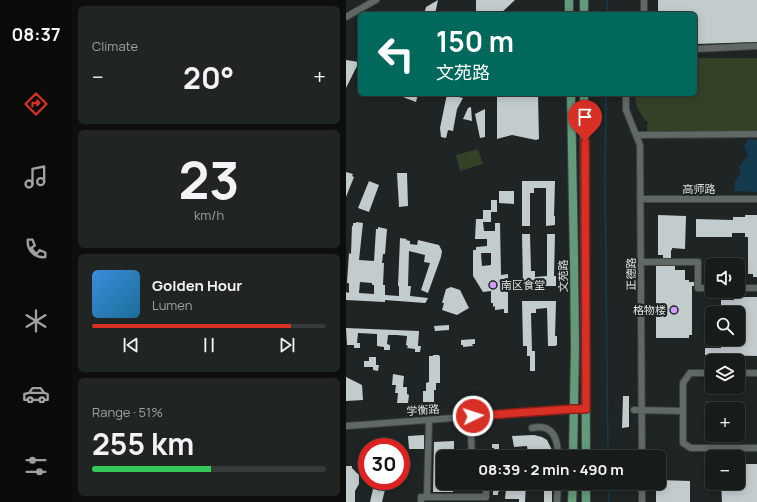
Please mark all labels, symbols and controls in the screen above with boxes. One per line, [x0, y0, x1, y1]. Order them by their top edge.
text: 08:37 [11, 22, 61, 46]
text: 150 m [436, 22, 514, 60]
icon: left [370, 28, 422, 80]
text: Climate [92, 37, 138, 55]
text: 20° [183, 57, 234, 98]
text: 文苑路 [436, 60, 490, 84]
text: − [92, 62, 104, 92]
text: + [313, 62, 326, 92]
icon: directions [22, 90, 50, 118]
pin [568, 100, 602, 141]
icon: arrive [574, 106, 596, 128]
text: 23 [178, 144, 240, 215]
icon: music [22, 163, 50, 191]
street label: 高师路 [683, 181, 716, 196]
text: km/h [194, 206, 224, 224]
icon: phone [22, 235, 50, 263]
street label: 正德路 [623, 258, 638, 291]
map controls [705, 258, 745, 490]
button: sound [705, 258, 745, 298]
street label: 文苑路 [555, 260, 570, 293]
text: Golden Hour [152, 275, 242, 296]
place label: 南区食堂 [501, 277, 545, 292]
marker: 南区食堂 [488, 280, 498, 290]
text: Lumen [152, 296, 192, 314]
place label: 格物楼 [633, 302, 666, 317]
marker: 格物楼 [669, 305, 679, 315]
button: search [705, 306, 745, 346]
icon: climate [22, 307, 50, 335]
icon: previous [120, 334, 142, 356]
icon: pause [198, 334, 220, 356]
icon: next [276, 334, 298, 356]
button: layers [705, 354, 745, 394]
icon: car [22, 380, 50, 408]
position arrow [452, 395, 494, 437]
street label: 学衡路 [406, 401, 440, 418]
button: + [705, 402, 745, 442]
text: Range · 51% [92, 403, 163, 421]
text: 255 km [92, 423, 194, 464]
speed limit sign: 30 [358, 438, 410, 490]
button: − [705, 450, 745, 490]
icon: filters [22, 452, 50, 480]
text: 08:39 · 2 min · 490 m [478, 459, 624, 480]

